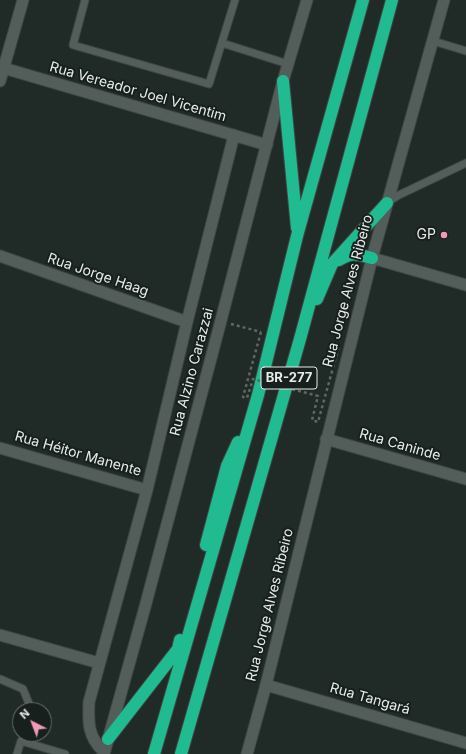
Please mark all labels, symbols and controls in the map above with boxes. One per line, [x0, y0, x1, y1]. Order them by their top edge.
street label: Rua Vereador Joel Vicentim [48, 59, 228, 125]
street label: Rua Jorge Alves Ribeiro [320, 213, 376, 369]
place label: GP [417, 227, 436, 243]
marker: GP [439, 230, 449, 240]
street label: Rua Jorge Haag [45, 250, 151, 300]
street label: Rua Alzino Carazzai [167, 306, 217, 438]
road number: BR-277 [261, 367, 317, 389]
street label: Rua Caninde [357, 425, 443, 465]
street label: Rua Héitor Manente [13, 428, 143, 480]
street label: Rua Jorge Alves Ribeiro [243, 527, 297, 683]
street label: Rua Tangará [328, 680, 412, 718]
north arrow [12, 702, 52, 742]
text: N [17, 706, 32, 722]

